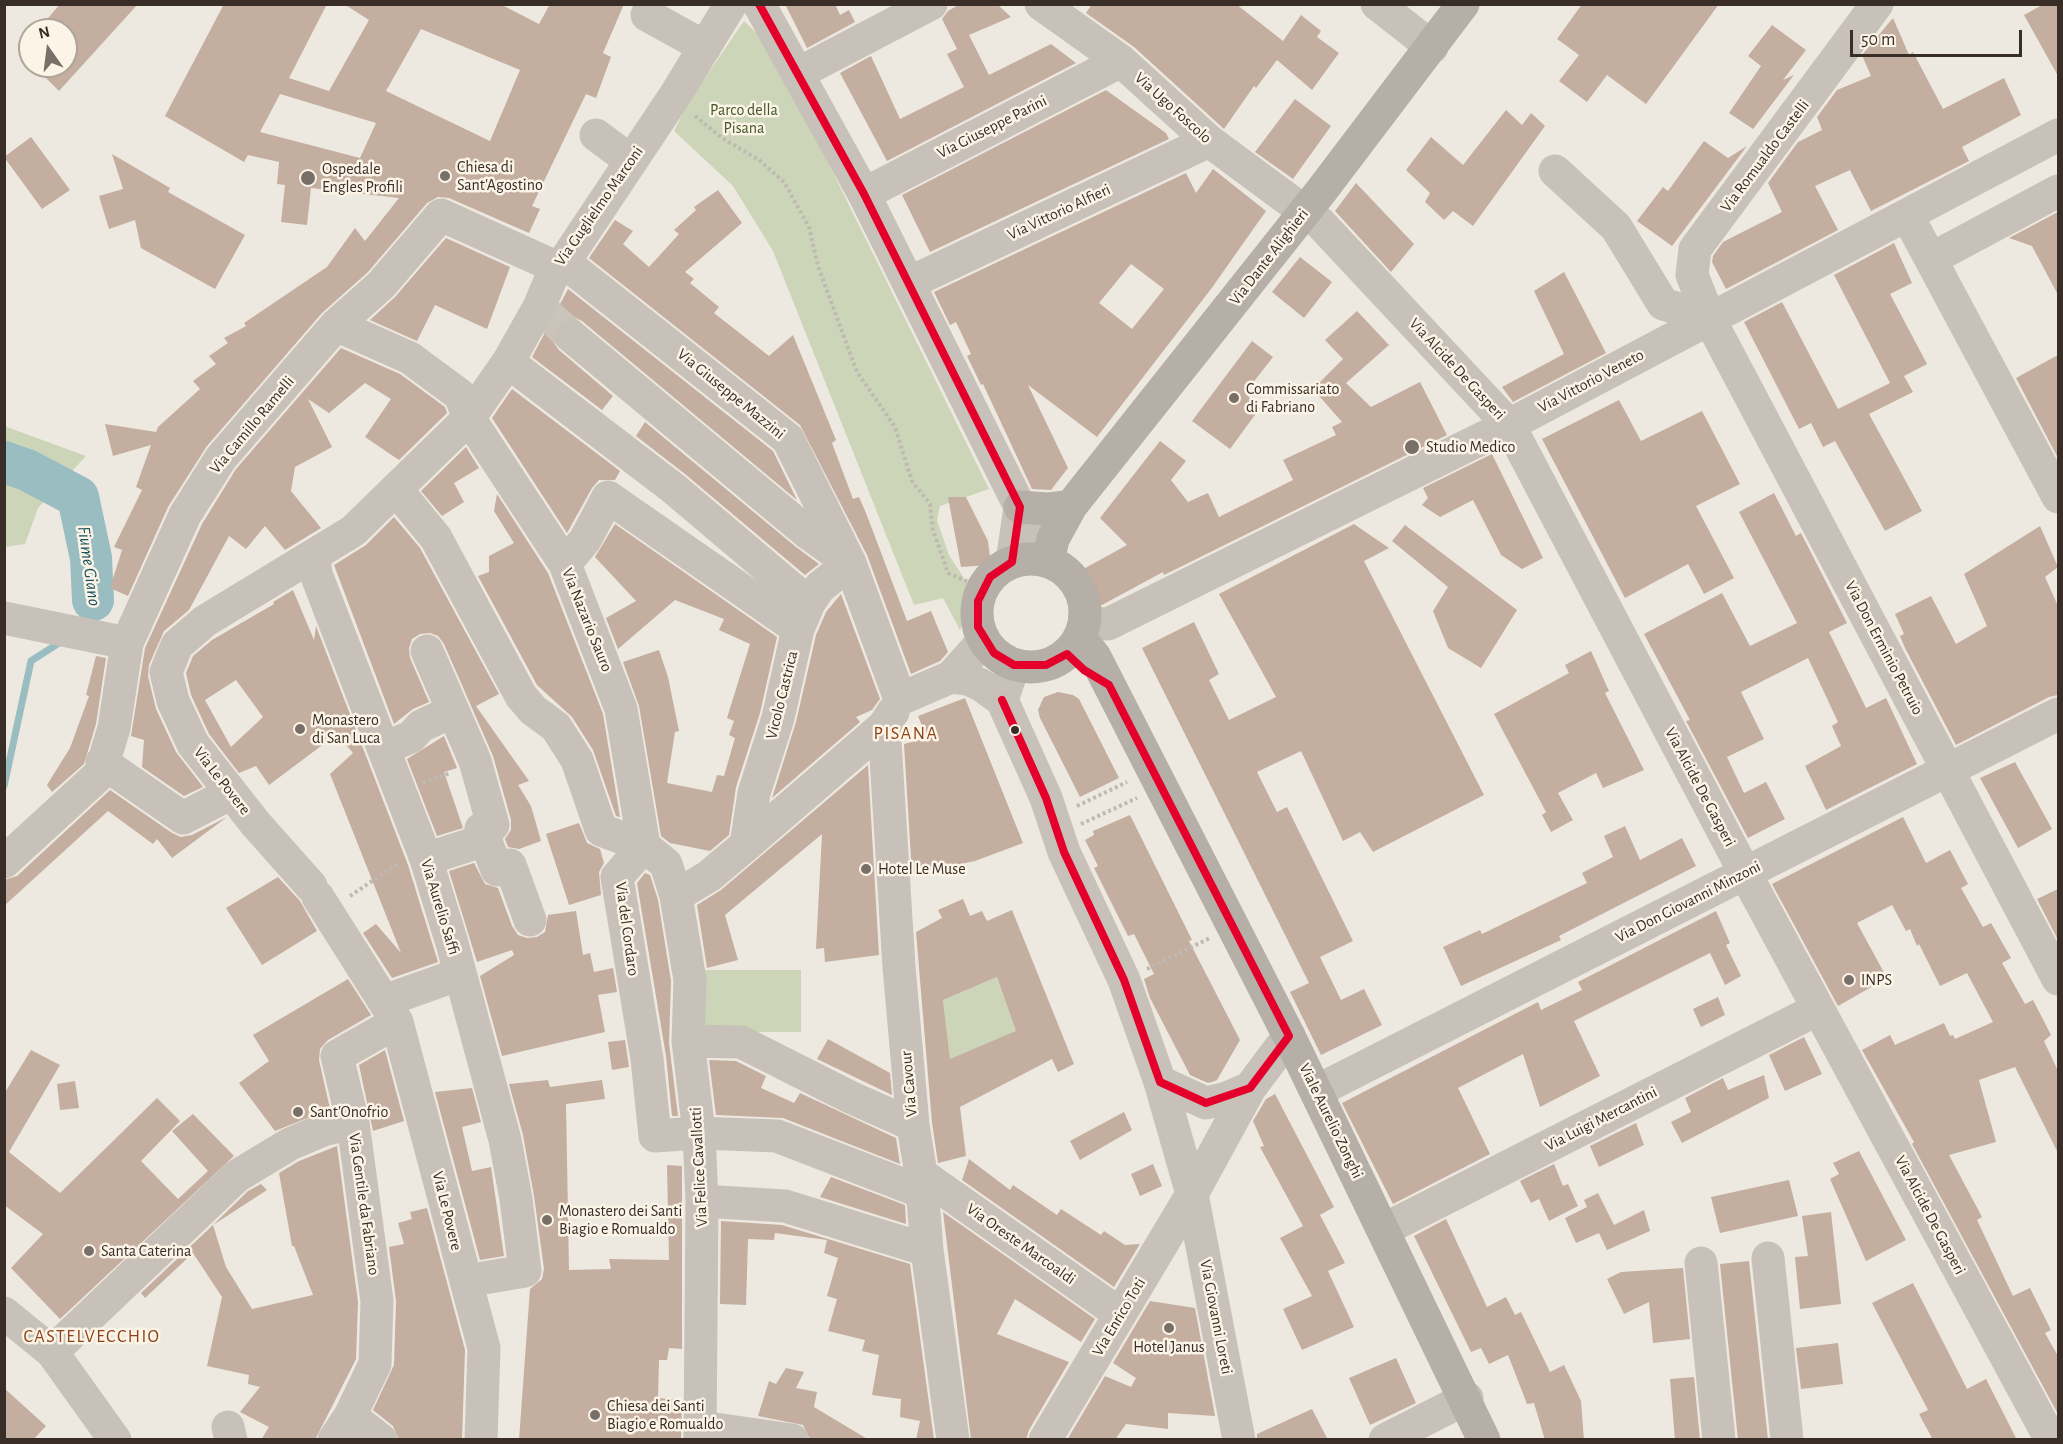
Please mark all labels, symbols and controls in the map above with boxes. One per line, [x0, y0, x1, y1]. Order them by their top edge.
north arrow [18, 18, 78, 78]
scale bar [1853, 18, 2026, 56]
text: N [37, 23, 51, 42]
text: 50 m [1861, 31, 1895, 49]
street label: Via Ugo Foscolo [1130, 68, 1216, 148]
street label: Via Giuseppe Parini [934, 91, 1050, 163]
street label: Via Romualdo Castelli [1717, 96, 1813, 216]
park label: Parco della Pisana [710, 100, 778, 138]
street label: Via Guglielmo Marconi [551, 143, 647, 269]
place label: Chiesa di Sant'Agostino [457, 157, 543, 195]
place label: Ospedale Engles Profili [322, 159, 403, 197]
marker: Ospedale Engles Profili [299, 169, 317, 187]
marker: Chiesa di Sant'Agostino [438, 169, 452, 183]
street label: Via Vittorio Alfieri [1004, 180, 1114, 244]
street label: Via Dante Alighieri [1225, 205, 1313, 309]
street label: Via Alcide De Gasperi [1405, 314, 1509, 424]
street label: Via Giuseppe Mazzini [673, 345, 789, 443]
street label: Via Vittorio Veneto [1535, 345, 1647, 417]
street label: Via Camillo Ramelli [206, 372, 298, 478]
place label: Commissariato di Fabriano [1246, 379, 1339, 417]
marker: Commissariato di Fabriano [1227, 391, 1241, 405]
place label: Studio Medico [1426, 437, 1515, 457]
marker: Studio Medico [1403, 438, 1421, 456]
water label: Fiume Giano [73, 525, 105, 607]
street label: Via Nazario Sauro [558, 565, 616, 675]
street label: Via Don Erminio Petruio [1841, 578, 1927, 718]
street label: Vicolo Castrica [762, 649, 802, 741]
place label: Monastero di San Luca [312, 710, 380, 748]
marker: Monastero di San Luca [293, 722, 307, 736]
district label: PISANA [874, 723, 938, 745]
unlabelled marker [1009, 724, 1021, 736]
street label: Via Alcide De Gasperi [1661, 724, 1739, 850]
street label: Via Le Povere [189, 743, 255, 819]
street label: Via Aurelio Saffi [416, 857, 464, 957]
street label: Via Don Giovanni Minzoni [1612, 857, 1764, 947]
place label: Hotel Le Muse [878, 859, 966, 879]
marker: Hotel Le Muse [859, 862, 873, 876]
street label: Via del Cordaro [611, 881, 643, 977]
place label: INPS [1861, 970, 1892, 990]
marker: INPS [1842, 973, 1856, 987]
street label: Via Cavour [897, 1050, 921, 1118]
street label: Viale Aurelio Zonghi [1295, 1060, 1367, 1182]
street label: Via Luigi Mercantini [1542, 1082, 1660, 1156]
place label: Sant'Onofrio [310, 1102, 388, 1122]
marker: Sant'Onofrio [291, 1105, 305, 1119]
street label: Via Felice Cavallotti [686, 1107, 712, 1227]
street label: Via Gentile da Fabriano [345, 1132, 383, 1276]
street label: Via Alcide De Gasperi [1891, 1152, 1969, 1278]
street label: Via Le Povere [428, 1169, 466, 1253]
street label: Via Oreste Marcoaldi [963, 1199, 1079, 1289]
place label: Monastero dei Santi Biagio e Romualdo [559, 1201, 682, 1239]
marker: Monastero dei Santi Biagio e Romualdo [540, 1213, 554, 1227]
place label: Santa Caterina [101, 1241, 192, 1261]
marker: Santa Caterina [82, 1244, 96, 1258]
street label: Via Giovanni Loreti [1195, 1258, 1237, 1376]
street label: Via Enrico Toti [1088, 1274, 1150, 1360]
marker: Hotel Janus [1162, 1321, 1176, 1335]
district label: CASTELVECCHIO [23, 1326, 161, 1348]
place label: Hotel Janus [1133, 1337, 1205, 1357]
place label: Chiesa dei Santi Biagio e Romualdo [607, 1396, 723, 1434]
marker: Chiesa dei Santi Biagio e Romualdo [588, 1408, 602, 1422]

